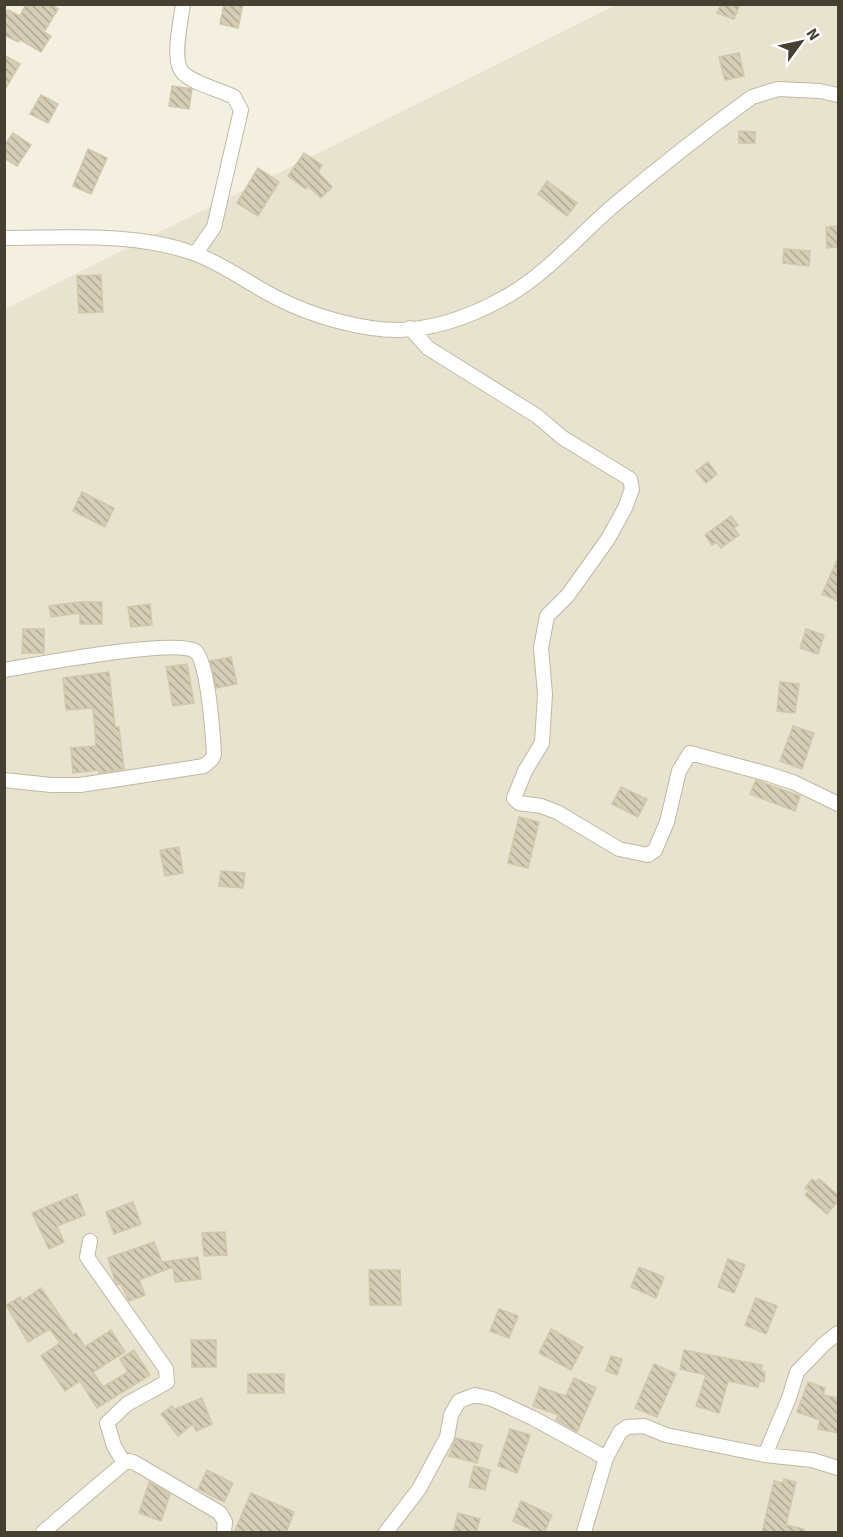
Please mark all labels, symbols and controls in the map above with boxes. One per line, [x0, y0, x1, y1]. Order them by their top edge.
north arrow [771, 12, 831, 72]
text: N [801, 24, 825, 45]

